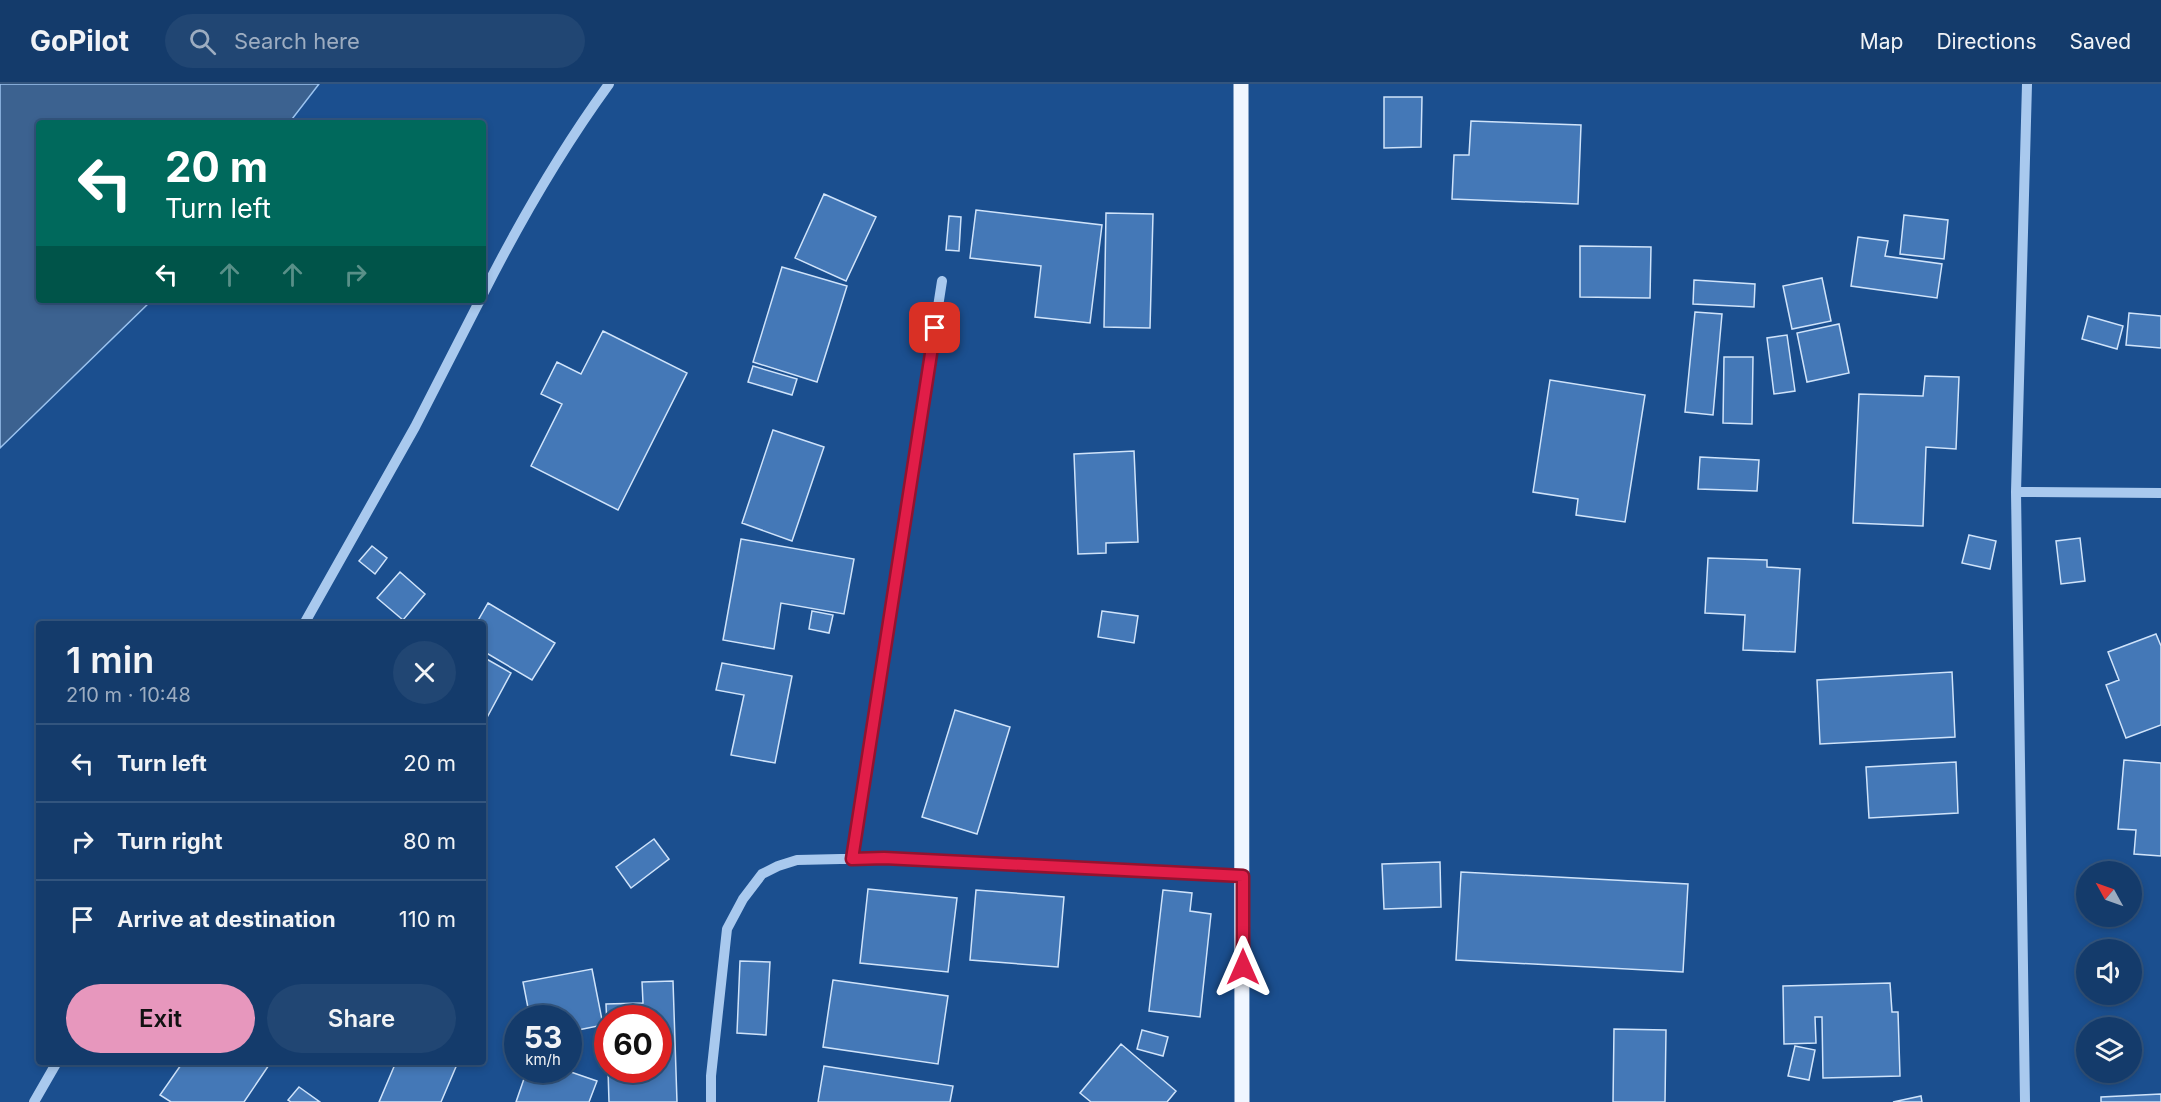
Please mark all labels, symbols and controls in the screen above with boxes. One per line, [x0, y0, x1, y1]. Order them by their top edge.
search box [165, 14, 585, 68]
text: GoPilot [30, 24, 129, 58]
icon: search [186, 25, 219, 58]
text: Search here [234, 28, 360, 54]
text: Map [1860, 29, 1903, 54]
text: Directions [1936, 29, 2037, 54]
text: Saved [2070, 29, 2131, 54]
text: 20 m [165, 141, 268, 192]
icon: left [66, 144, 144, 222]
text: Turn left [165, 192, 271, 225]
icon: left [150, 258, 183, 291]
icon: ahead [213, 258, 246, 291]
icon: ahead [276, 258, 309, 291]
icon: right [339, 258, 372, 291]
pin [909, 302, 960, 353]
icon: arrive [918, 311, 951, 344]
text: 1 min [66, 638, 154, 682]
button: close [393, 641, 456, 704]
text: 210 m · 10:48 [66, 683, 191, 707]
icon: left [66, 747, 99, 780]
text: Turn left [117, 750, 207, 776]
text: 20 m [403, 750, 456, 776]
icon: right [66, 825, 99, 858]
text: Turn right [117, 828, 223, 854]
text: 80 m [403, 828, 456, 854]
north arrow [2076, 861, 2142, 927]
map controls [2076, 861, 2142, 1083]
icon: arrive [66, 903, 99, 936]
text: Arrive at destination [117, 906, 336, 932]
text: 110 m [399, 906, 456, 932]
position arrow [1211, 935, 1275, 999]
button: sound [2076, 939, 2142, 1005]
button: Exit [66, 984, 255, 1053]
button: Share [267, 984, 456, 1053]
speed limit sign: 60 [594, 1005, 672, 1083]
button: layers [2076, 1017, 2142, 1083]
text: 53 [524, 1019, 562, 1055]
text: km/h [525, 1050, 561, 1069]

